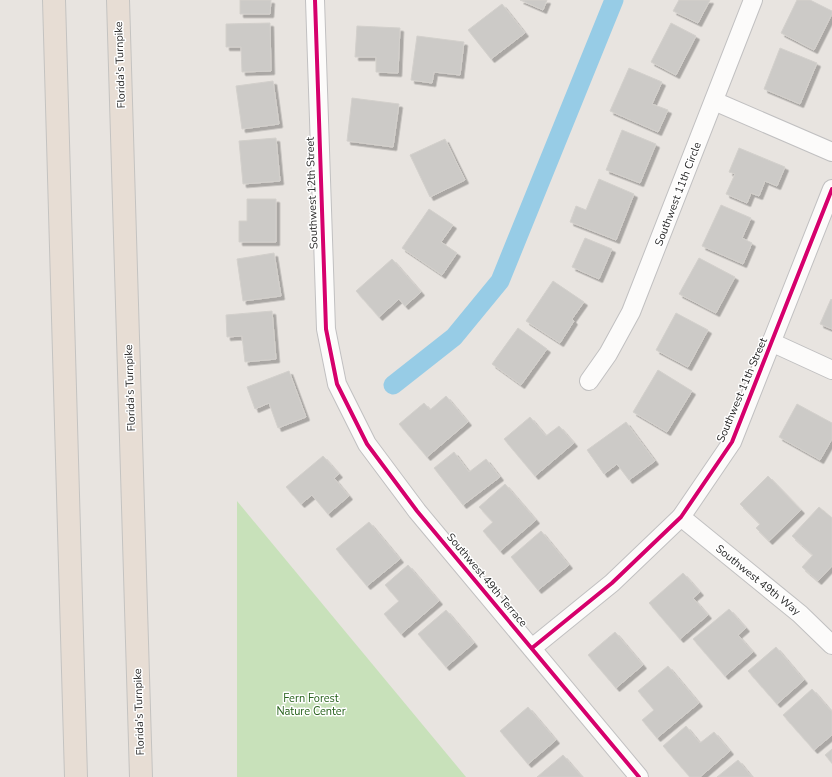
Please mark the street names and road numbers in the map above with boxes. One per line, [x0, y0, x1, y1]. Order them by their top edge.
street label: Florida's Turnpike [111, 21, 129, 109]
street label: Southwest 12th Street [303, 137, 321, 249]
street label: Southwest 11th Circle [651, 140, 705, 248]
street label: Southwest 11th Street [713, 335, 771, 445]
street label: Florida's Turnpike [121, 344, 139, 432]
street label: Southwest 49th Terrace [443, 530, 531, 630]
street label: Southwest 49th Way [712, 541, 804, 619]
street label: Florida's Turnpike [130, 668, 148, 756]

